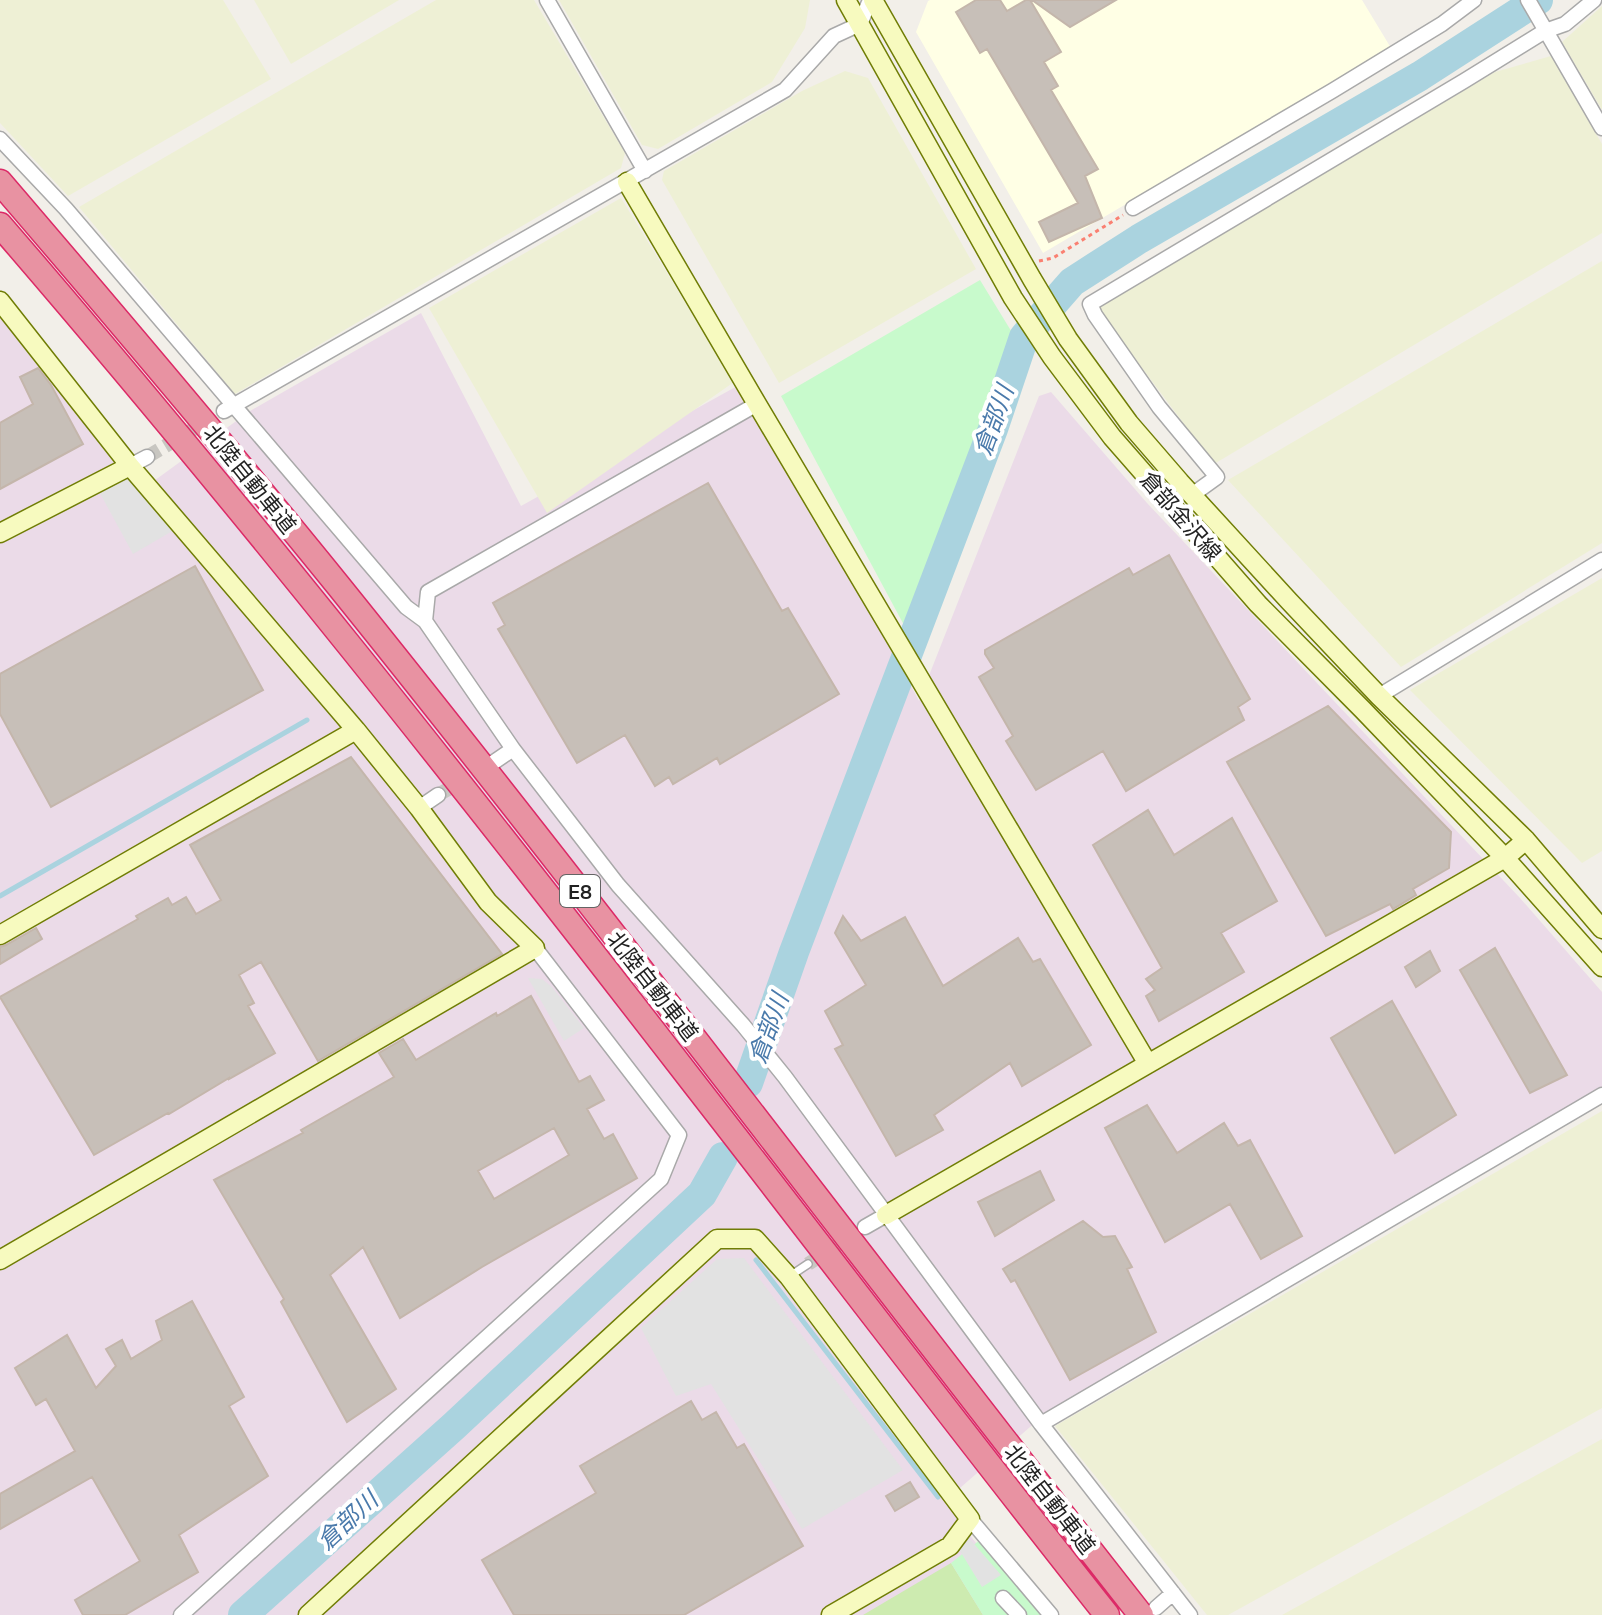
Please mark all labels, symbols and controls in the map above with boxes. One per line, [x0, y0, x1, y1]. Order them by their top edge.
water label: 倉部川 [967, 378, 1020, 459]
street label: 北陸自動車道 [198, 419, 302, 539]
street label: 倉部金沢線 [1134, 465, 1228, 567]
road number: E8 [560, 875, 600, 907]
street label: 北陸自動車道 [601, 925, 705, 1047]
water label: 倉部川 [742, 986, 795, 1067]
street label: 北陸自動車道 [998, 1438, 1102, 1560]
water label: 倉部川 [310, 1482, 386, 1556]

